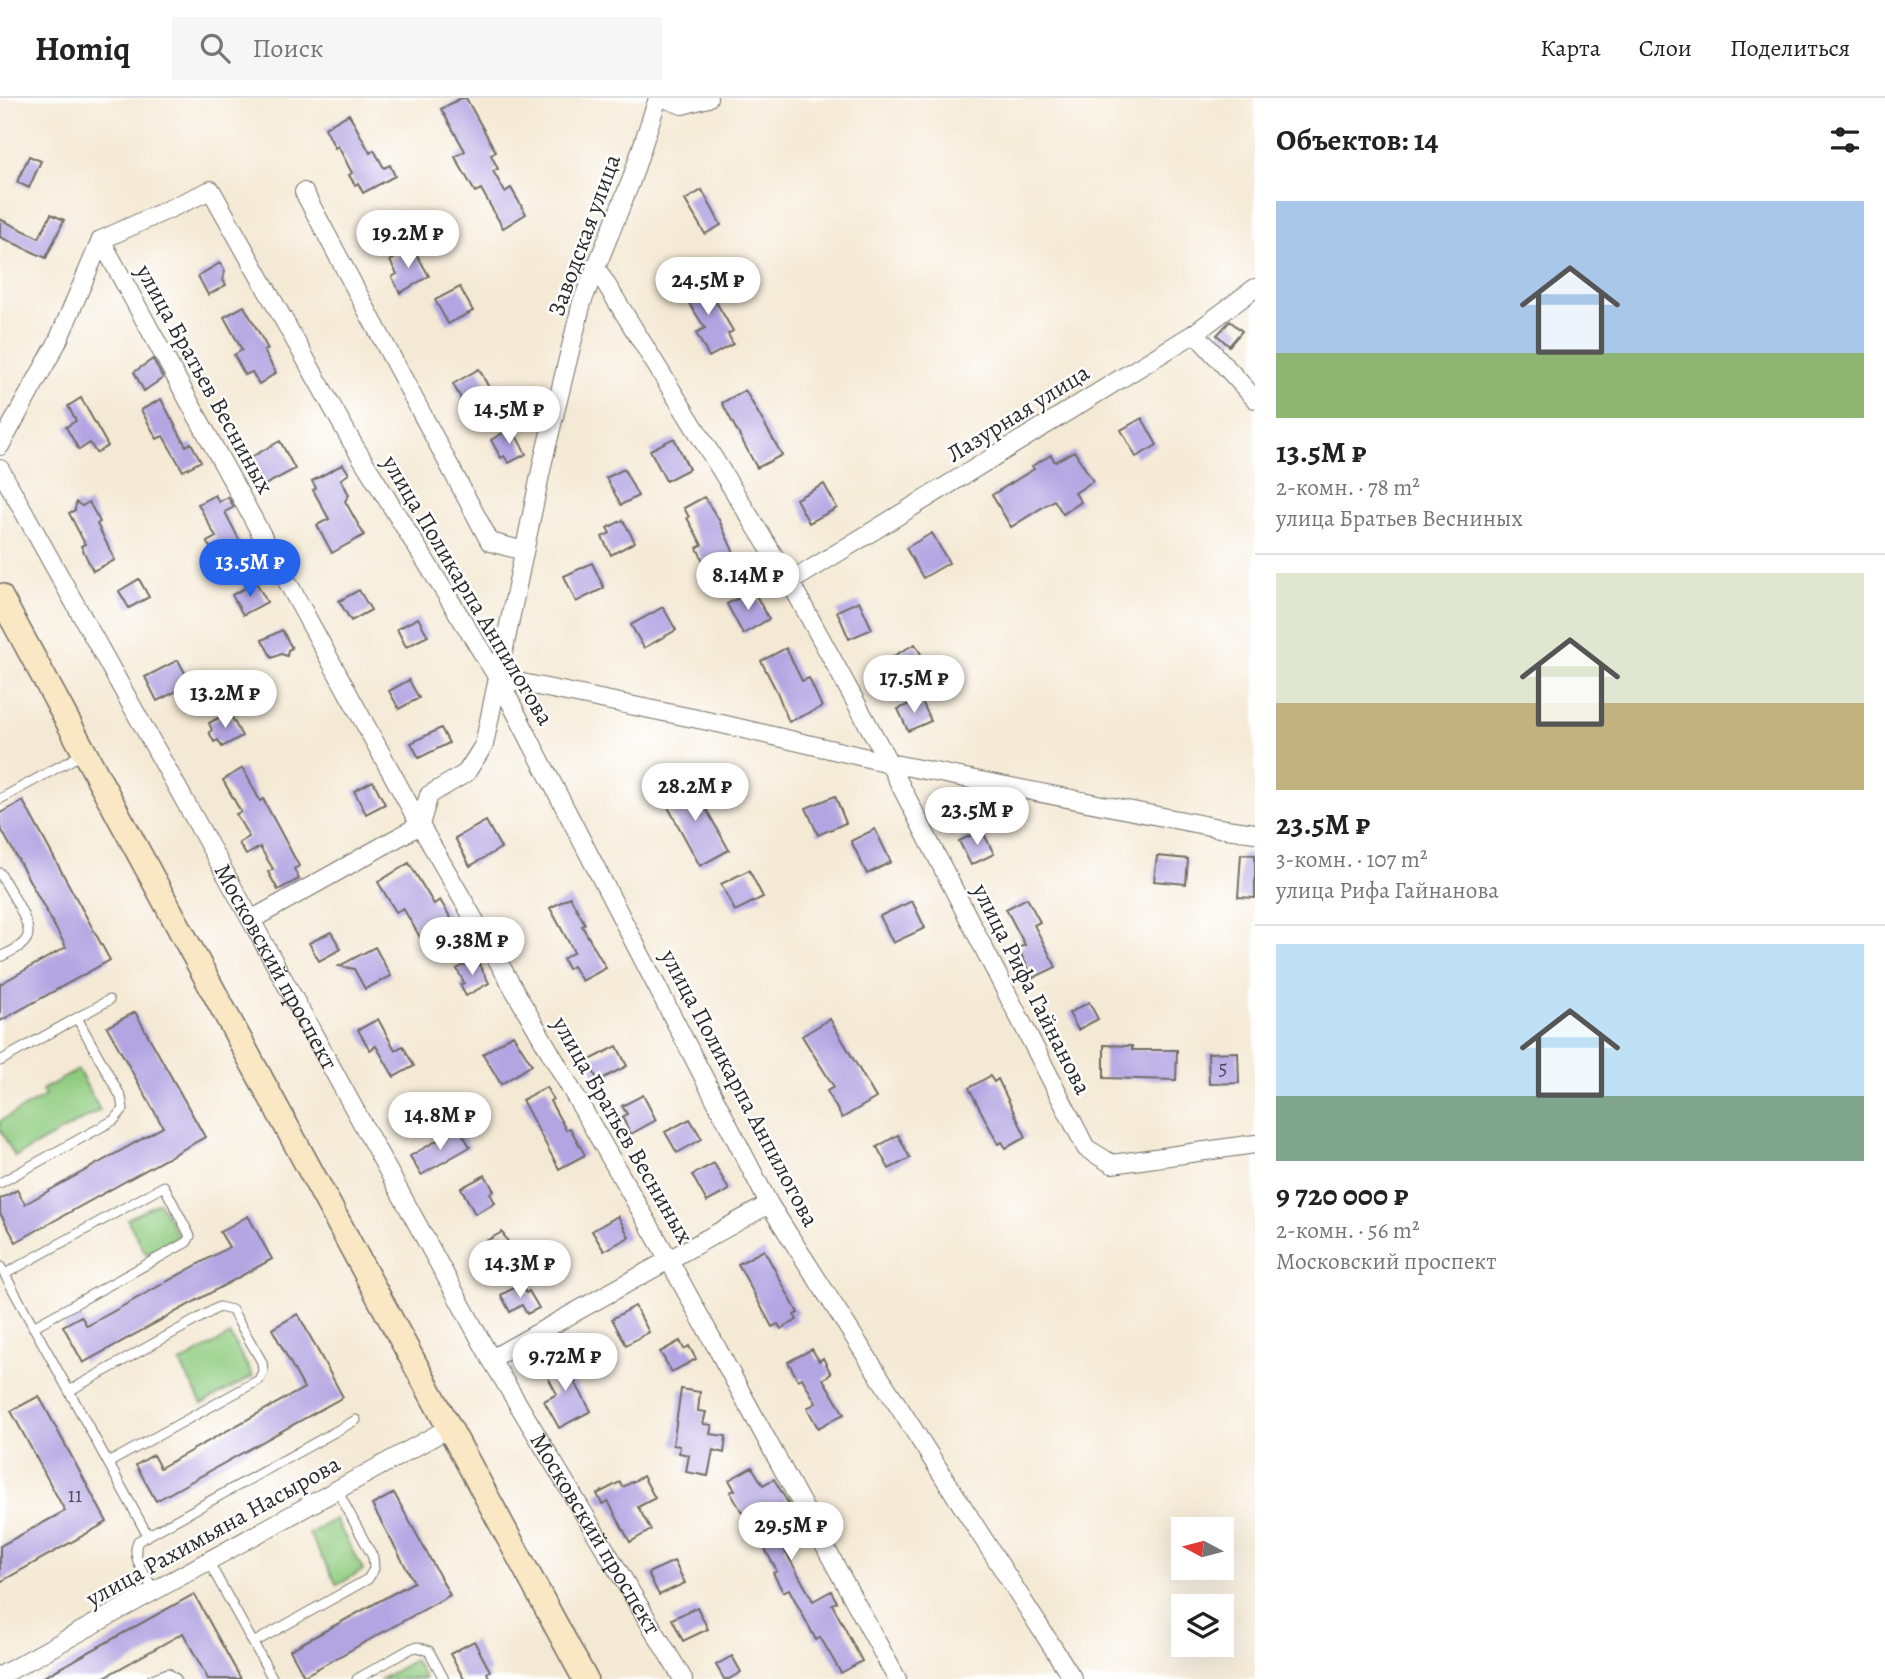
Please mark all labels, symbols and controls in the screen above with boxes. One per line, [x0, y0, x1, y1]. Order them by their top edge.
search box [172, 17, 662, 80]
text: Homiq [35, 26, 130, 71]
icon: search [196, 29, 234, 67]
text: Поиск [252, 31, 323, 66]
text: Карта [1540, 32, 1601, 64]
text: Слои [1639, 32, 1692, 64]
text: Поделиться [1730, 32, 1850, 64]
text: Объектов: 14 [1276, 120, 1438, 160]
icon: filters [1826, 121, 1864, 159]
street label: Заводская улица [540, 150, 628, 320]
pin: 19.2M ₽ [343, 211, 473, 270]
text: 19.2M ₽ [372, 217, 444, 248]
icon: home [1507, 247, 1633, 373]
street label: улица Братьев Весниных [128, 258, 282, 500]
pin: 24.5M ₽ [643, 258, 773, 317]
text: 24.5M ₽ [671, 264, 745, 295]
street label: Лазурная улица [941, 356, 1095, 470]
pin: 14.5M ₽ [444, 386, 574, 446]
text: 14.5M ₽ [474, 393, 544, 424]
text: 13.5M ₽ [1276, 432, 1366, 472]
street label: улица Поликарпа Анпилогова [374, 448, 561, 731]
text: 2-комн. · 78 m² [1276, 472, 1420, 503]
text: улица Братьев Весниных [1276, 503, 1523, 534]
pin: 13.5M ₽ [185, 540, 315, 599]
text: 13.5M ₽ [215, 546, 285, 577]
pin: 8.14M ₽ [683, 552, 813, 612]
text: 8.14M ₽ [712, 559, 784, 590]
icon: home [1507, 619, 1633, 745]
pin: 17.5M ₽ [849, 656, 979, 715]
text: 17.5M ₽ [879, 662, 949, 693]
pin: 13.2M ₽ [160, 670, 290, 730]
text: 13.2M ₽ [190, 677, 260, 708]
pin: 28.2M ₽ [630, 764, 760, 823]
text: 28.2M ₽ [658, 770, 732, 801]
pin: 23.5M ₽ [912, 788, 1042, 847]
text: 23.5M ₽ [941, 794, 1013, 825]
text: 23.5M ₽ [1276, 804, 1370, 844]
text: 3-комн. · 107 m² [1276, 844, 1427, 875]
street label: Московский проспект [207, 858, 346, 1075]
text: улица Рифа Гайнанова [1276, 875, 1499, 906]
street label: улица Рифа Гайнанова [964, 877, 1099, 1100]
pin: 9.38M ₽ [407, 918, 537, 977]
text: 9.38M ₽ [436, 924, 508, 955]
street label: улица Поликарпа Анпилогова [653, 943, 827, 1232]
icon: home [1507, 990, 1633, 1116]
street label: улица Братьев Весниных [544, 1010, 701, 1250]
house number: 5 [1218, 1054, 1228, 1082]
pin: 14.8M ₽ [375, 1093, 505, 1152]
text: 14.8M ₽ [404, 1099, 476, 1130]
text: 9 720 000 ₽ [1276, 1175, 1408, 1215]
text: 2-комн. · 56 m² [1276, 1215, 1420, 1246]
pin: 14.3M ₽ [455, 1240, 585, 1300]
text: Московский проспект [1276, 1246, 1497, 1277]
text: 14.3M ₽ [485, 1247, 555, 1278]
pin: 9.72M ₽ [500, 1334, 630, 1393]
text: 9.72M ₽ [529, 1340, 601, 1371]
street label: Московский проспект [523, 1427, 669, 1641]
street label: улица Рахимьяна Насырова [79, 1448, 346, 1615]
house number: 11 [68, 1481, 82, 1509]
pin: 29.5M ₽ [726, 1502, 856, 1562]
text: 29.5M ₽ [755, 1509, 827, 1540]
north arrow [1171, 1517, 1234, 1580]
map controls [1171, 1517, 1234, 1657]
button: layers [1171, 1594, 1234, 1657]

